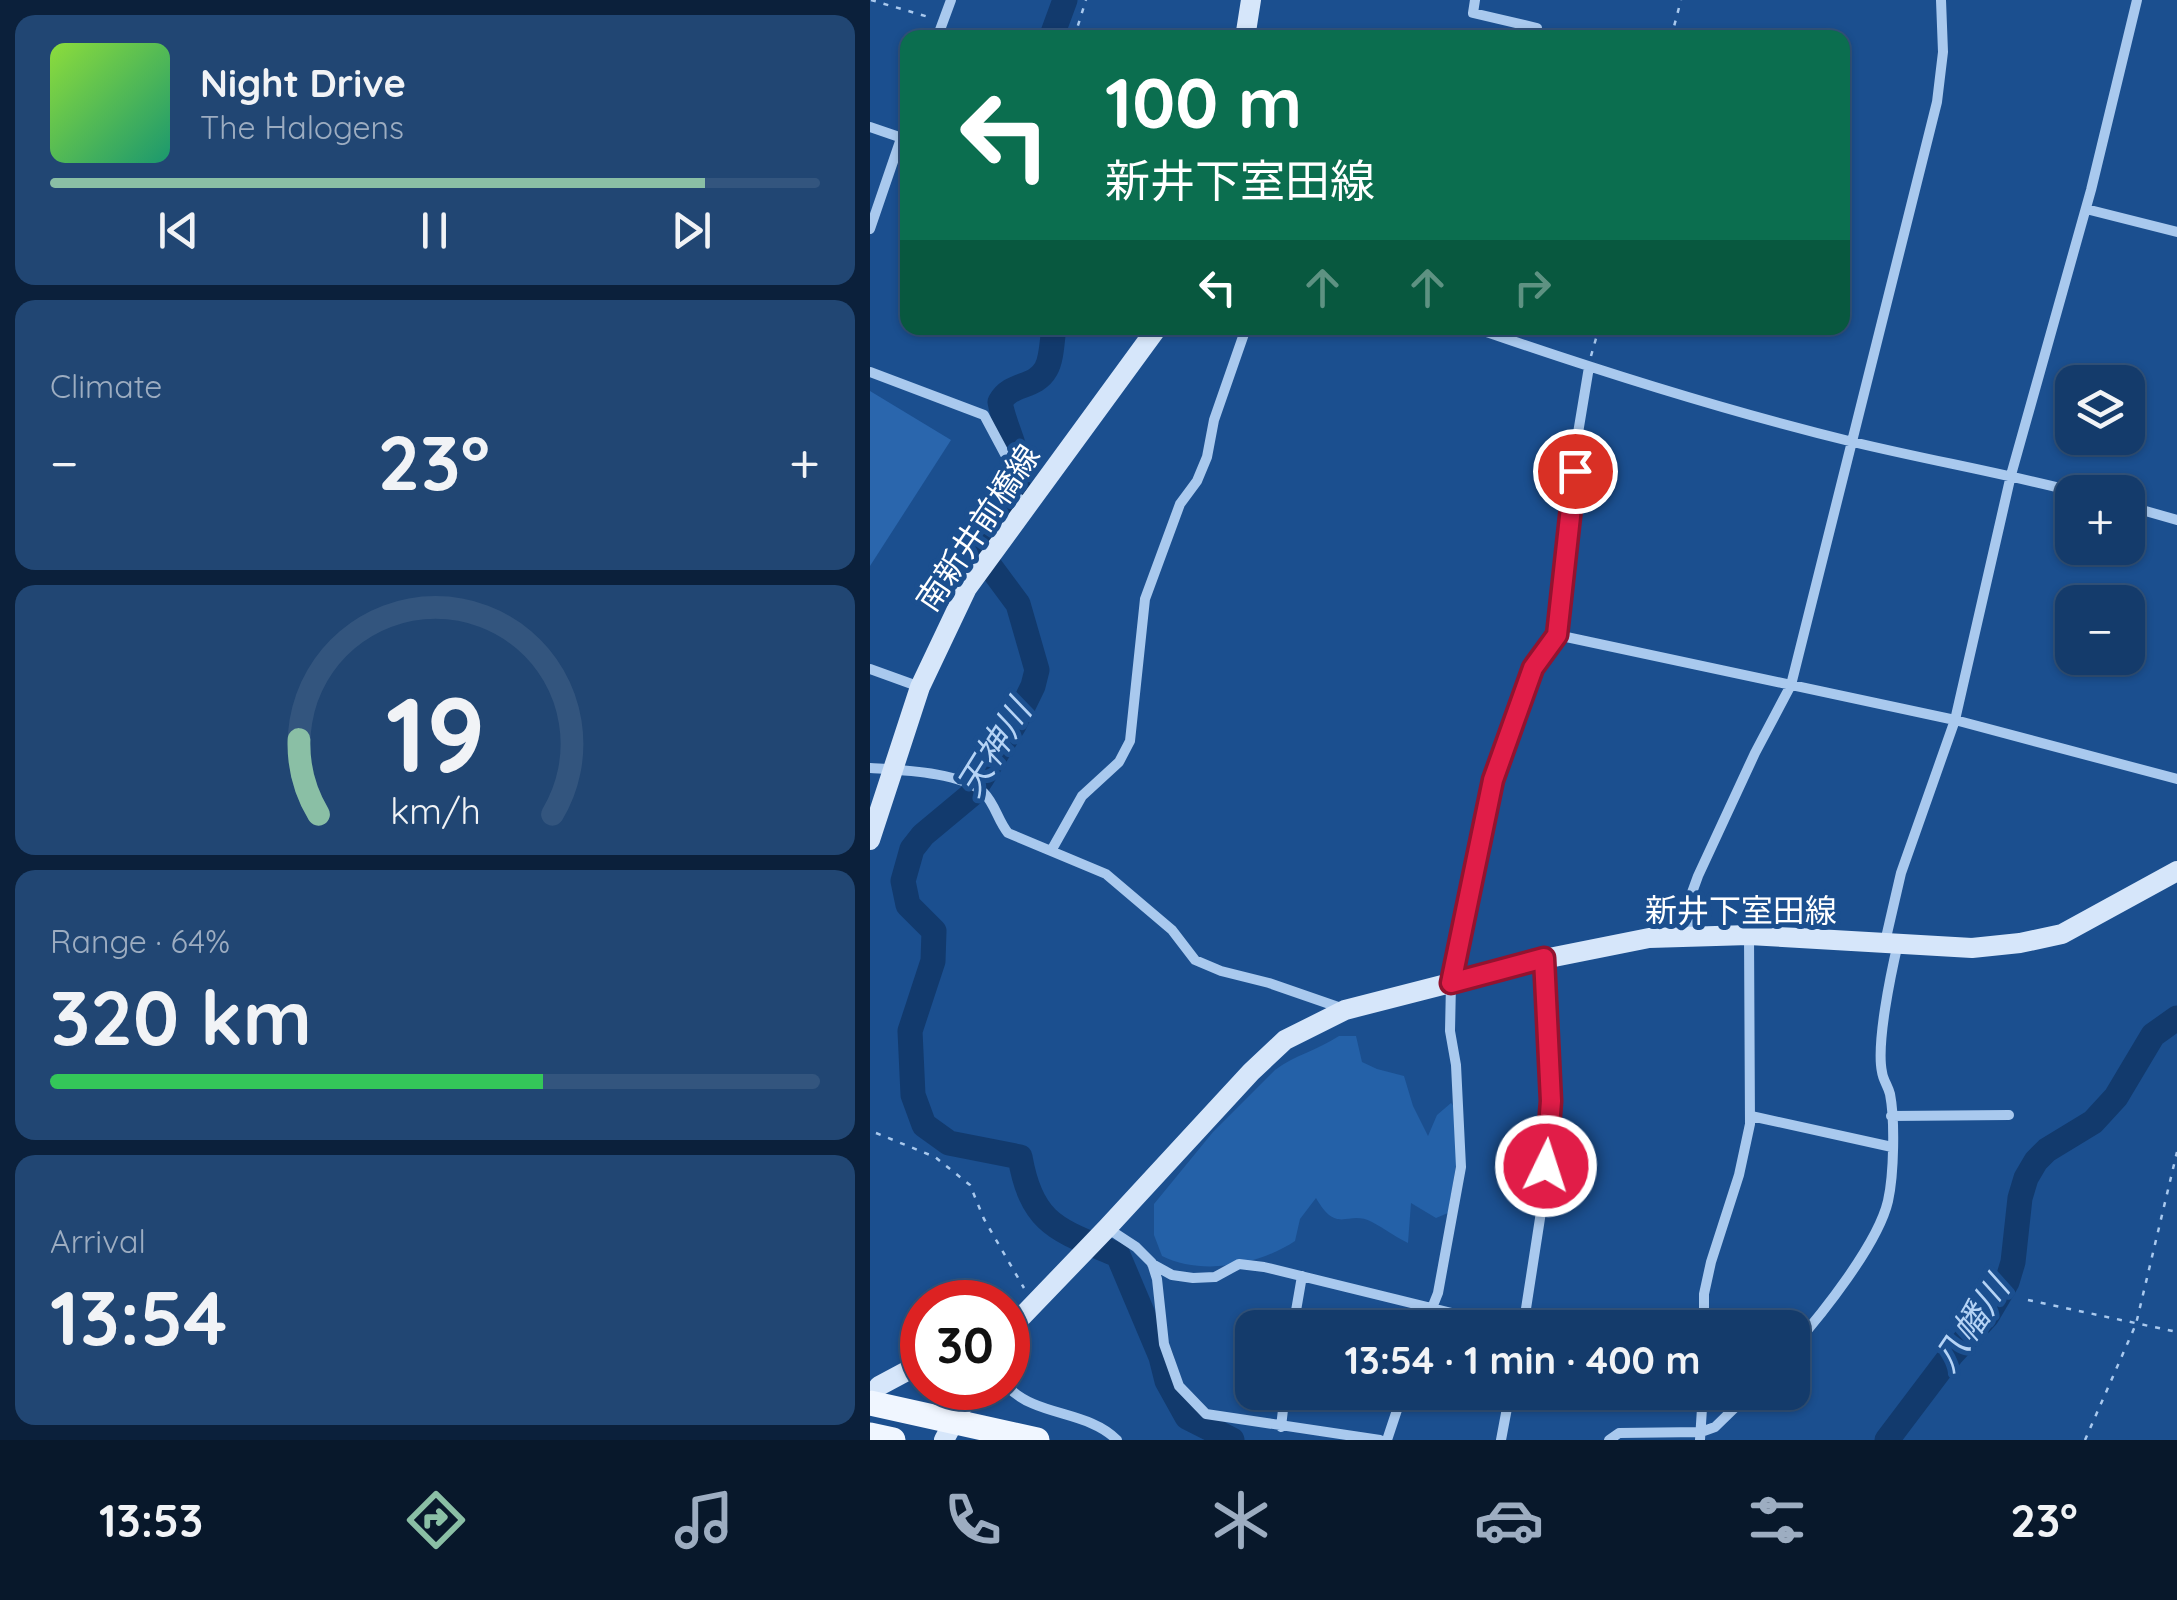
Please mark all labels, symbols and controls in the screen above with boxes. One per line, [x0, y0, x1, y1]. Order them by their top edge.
text: 100 m [1105, 58, 1302, 146]
text: Night Drive [200, 59, 406, 107]
icon: left [940, 70, 1070, 200]
text: The Halogens [200, 107, 404, 147]
text: 新井下室田線 [1105, 152, 1375, 208]
icon: previous [151, 203, 206, 258]
icon: pause [407, 203, 462, 258]
icon: next [664, 203, 719, 258]
icon: left [1190, 260, 1245, 315]
icon: ahead [1295, 260, 1350, 315]
icon: ahead [1400, 260, 1455, 315]
icon: right [1505, 260, 1560, 315]
map controls [2055, 365, 2145, 675]
button: layers [2055, 365, 2145, 455]
text: Climate [50, 366, 162, 406]
text: 23° [378, 415, 490, 509]
text: − [50, 428, 79, 497]
text: + [789, 428, 820, 497]
pin [1533, 429, 1618, 514]
street label: 南新井前橋線 [907, 437, 1047, 618]
icon: arrive [1548, 444, 1603, 499]
button: + [2055, 475, 2145, 565]
button: − [2055, 585, 2145, 675]
text: 19 [385, 668, 485, 798]
water label: 天神川 [947, 688, 1042, 804]
text: km/h [390, 788, 480, 833]
street label: 新井下室田線 [1645, 890, 1837, 930]
text: Range · 64% [50, 921, 230, 961]
text: 320 km [50, 970, 312, 1064]
position arrow [1494, 1114, 1598, 1218]
text: Arrival [50, 1221, 146, 1261]
water label: 八幡川 [1923, 1264, 2020, 1379]
text: 13:54 [50, 1270, 227, 1364]
speed limit sign: 30 [900, 1280, 1030, 1410]
text: 13:54 · 1 min · 400 m [1345, 1336, 1701, 1384]
icon: directions [401, 1485, 471, 1555]
icon: music [669, 1485, 739, 1555]
icon: phone [938, 1485, 1008, 1555]
icon: climate [1206, 1485, 1276, 1555]
icon: car [1474, 1485, 1544, 1555]
icon: filters [1742, 1485, 1812, 1555]
text: 13:53 [99, 1492, 203, 1548]
text: 23° [2010, 1492, 2078, 1548]

